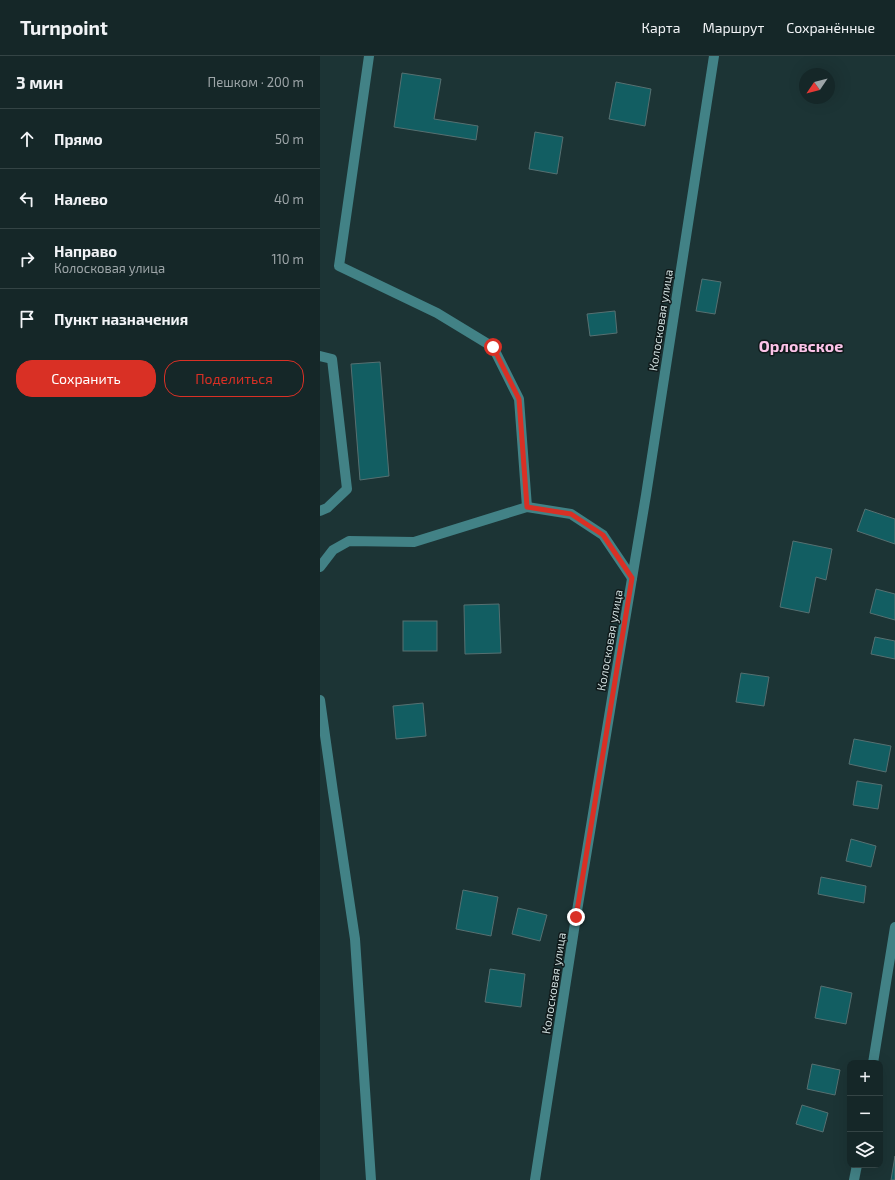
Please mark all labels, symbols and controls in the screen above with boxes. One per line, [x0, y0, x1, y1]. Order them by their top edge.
text: Turnpoint [20, 16, 108, 39]
text: Карта [642, 19, 680, 36]
text: Маршрут [702, 19, 764, 36]
text: Сохранённые [786, 19, 875, 36]
north arrow [799, 68, 835, 104]
text: 3 мин [16, 72, 63, 92]
text: Пешком · 200 m [208, 74, 304, 90]
icon: ahead [16, 128, 38, 150]
text: Прямо [54, 130, 103, 148]
text: 50 m [275, 131, 304, 147]
icon: left [16, 188, 38, 210]
text: Налево [54, 190, 108, 208]
text: 40 m [274, 191, 304, 207]
text: Направо [54, 242, 117, 260]
icon: right [16, 248, 38, 270]
text: 110 m [272, 251, 304, 267]
text: Колосковая улица [54, 260, 165, 276]
street label: Колосковая улица [645, 268, 676, 372]
icon: arrive [16, 308, 38, 330]
text: Пункт назначения [54, 310, 188, 328]
district label: Орловское [759, 336, 843, 355]
route start [484, 338, 502, 356]
button: Сохранить [16, 360, 156, 397]
button: Поделиться [164, 360, 304, 397]
street label: Колосковая улица [593, 588, 626, 692]
route end [567, 908, 585, 926]
street label: Колосковая улица [538, 931, 569, 1035]
map controls [847, 1060, 883, 1168]
button: + [847, 1060, 883, 1096]
button: − [847, 1096, 883, 1132]
button: layers [847, 1132, 883, 1168]

